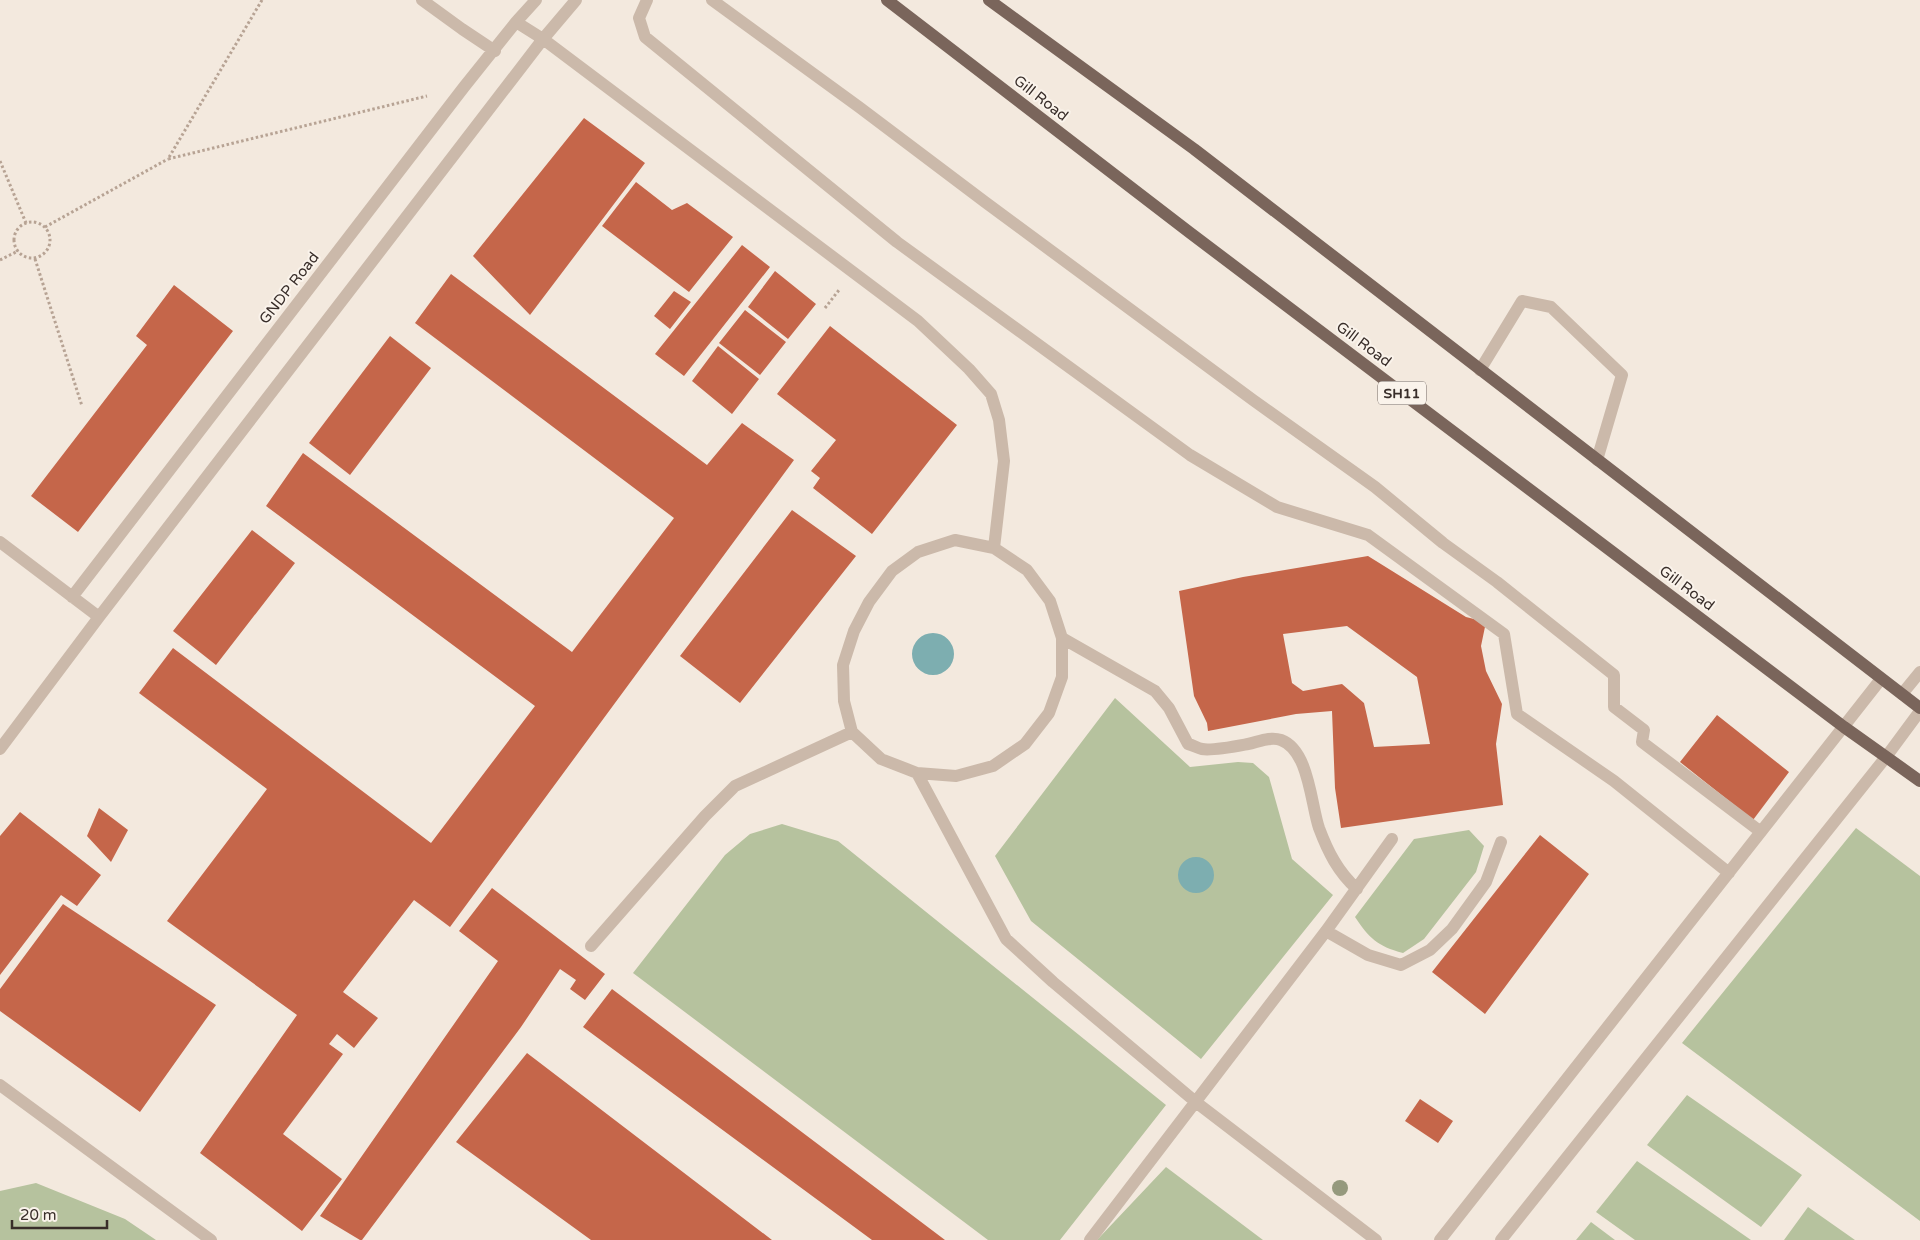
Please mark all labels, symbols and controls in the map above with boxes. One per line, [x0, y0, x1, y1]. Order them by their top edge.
street label: Gill Road [1010, 71, 1072, 125]
street label: GNDP Road [255, 248, 323, 328]
street label: Gill Road [1333, 318, 1395, 370]
road number: SH11 [1378, 382, 1426, 404]
street label: Gill Road [1656, 562, 1718, 614]
scale bar [12, 1198, 108, 1230]
text: 20 m [20, 1206, 57, 1224]

